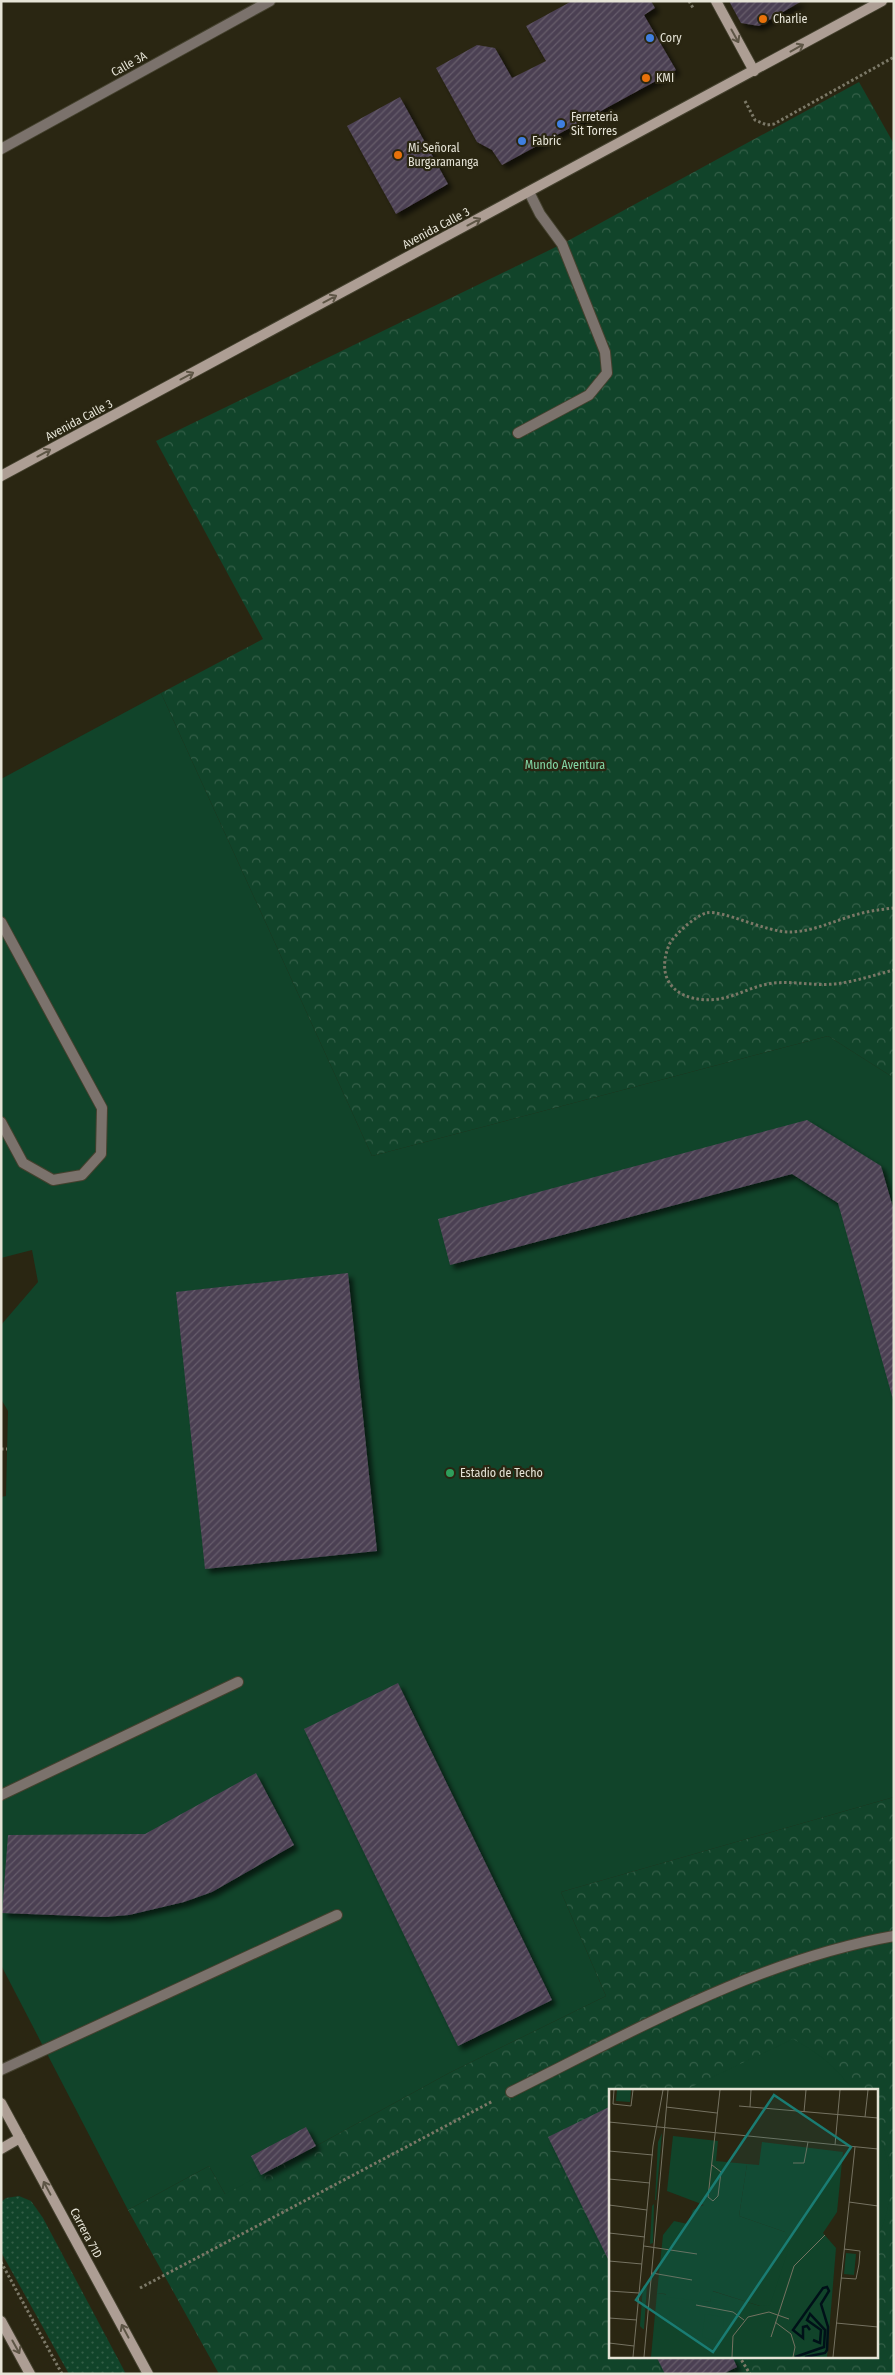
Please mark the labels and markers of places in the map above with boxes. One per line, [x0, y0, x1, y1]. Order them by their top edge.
place label: Charlie [773, 12, 808, 26]
marker: Charlie [757, 13, 769, 25]
place label: Cory [660, 31, 682, 45]
marker: Cory [644, 32, 656, 44]
place label: KMI [656, 71, 674, 85]
marker: KMI [640, 72, 652, 84]
place label: Ferreteria Sit Torres [571, 110, 619, 138]
marker: Ferreteria Sit Torres [555, 118, 567, 130]
place label: Fabric [532, 134, 561, 148]
marker: Fabric [516, 135, 528, 147]
place label: Mi Señoral Burgaramanga [408, 141, 479, 169]
marker: Mi Señoral Burgaramanga [392, 149, 404, 161]
place label: Estadio de Techo [460, 1466, 543, 1480]
marker: Estadio de Techo [444, 1467, 456, 1479]

